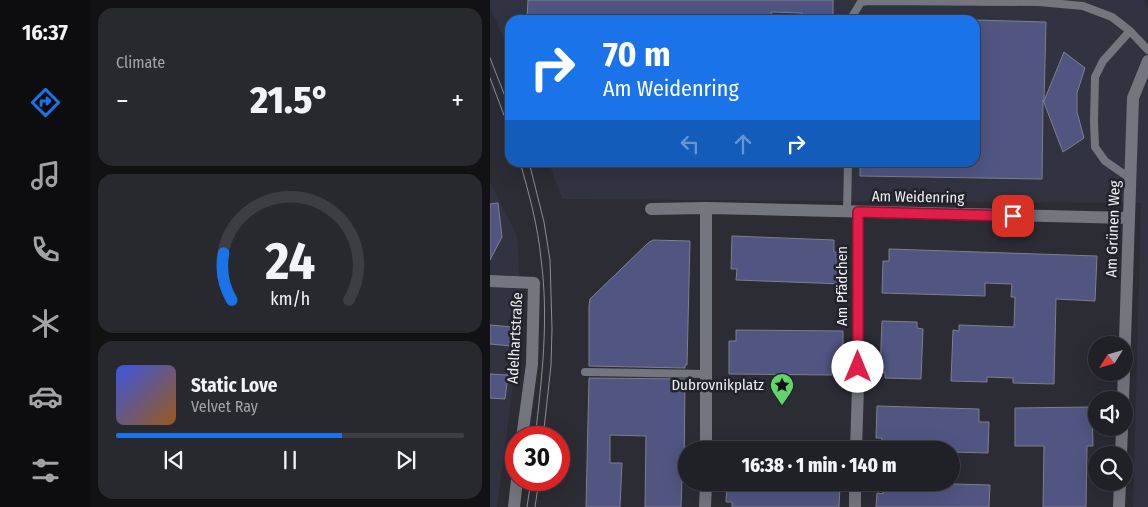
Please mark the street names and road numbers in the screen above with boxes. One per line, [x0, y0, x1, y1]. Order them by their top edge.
street label: Am Grünen Weg [1102, 180, 1124, 278]
street label: Am Weidenring [872, 187, 964, 207]
street label: Am Pfädchen [833, 246, 851, 326]
street label: Adelhartstraße [504, 292, 526, 384]

